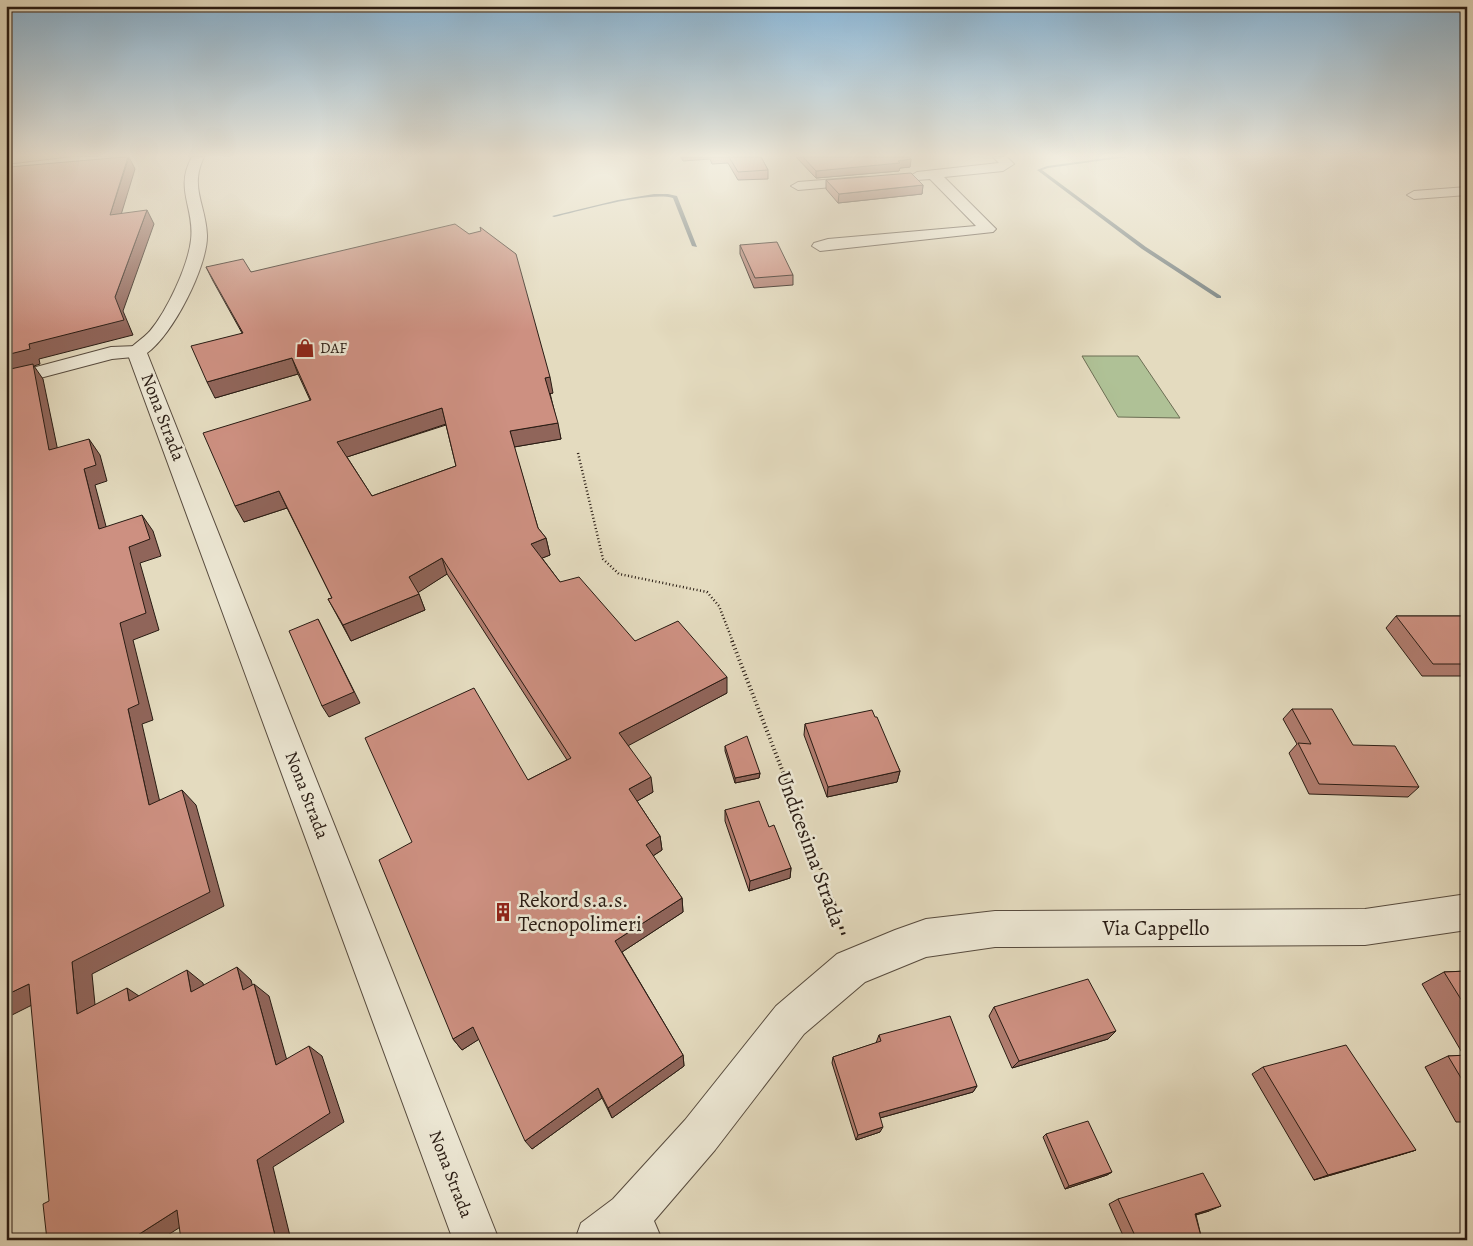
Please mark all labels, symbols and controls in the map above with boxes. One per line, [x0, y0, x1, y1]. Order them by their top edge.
shop icon: DAF [294, 337, 316, 359]
place label: DAF [320, 338, 347, 358]
street label: Nona Strada [135, 370, 191, 465]
street label: Nona Strada [279, 748, 335, 843]
street label: Undicesima Strada [770, 768, 852, 931]
place label: Rekord s.a.s. Tecnopolimeri [518, 886, 642, 938]
building icon: Rekord s.a.s. Tecnopolimeri [492, 901, 514, 923]
street label: Via Cappello [1101, 914, 1210, 942]
street label: Nona Strada [423, 1127, 479, 1222]

